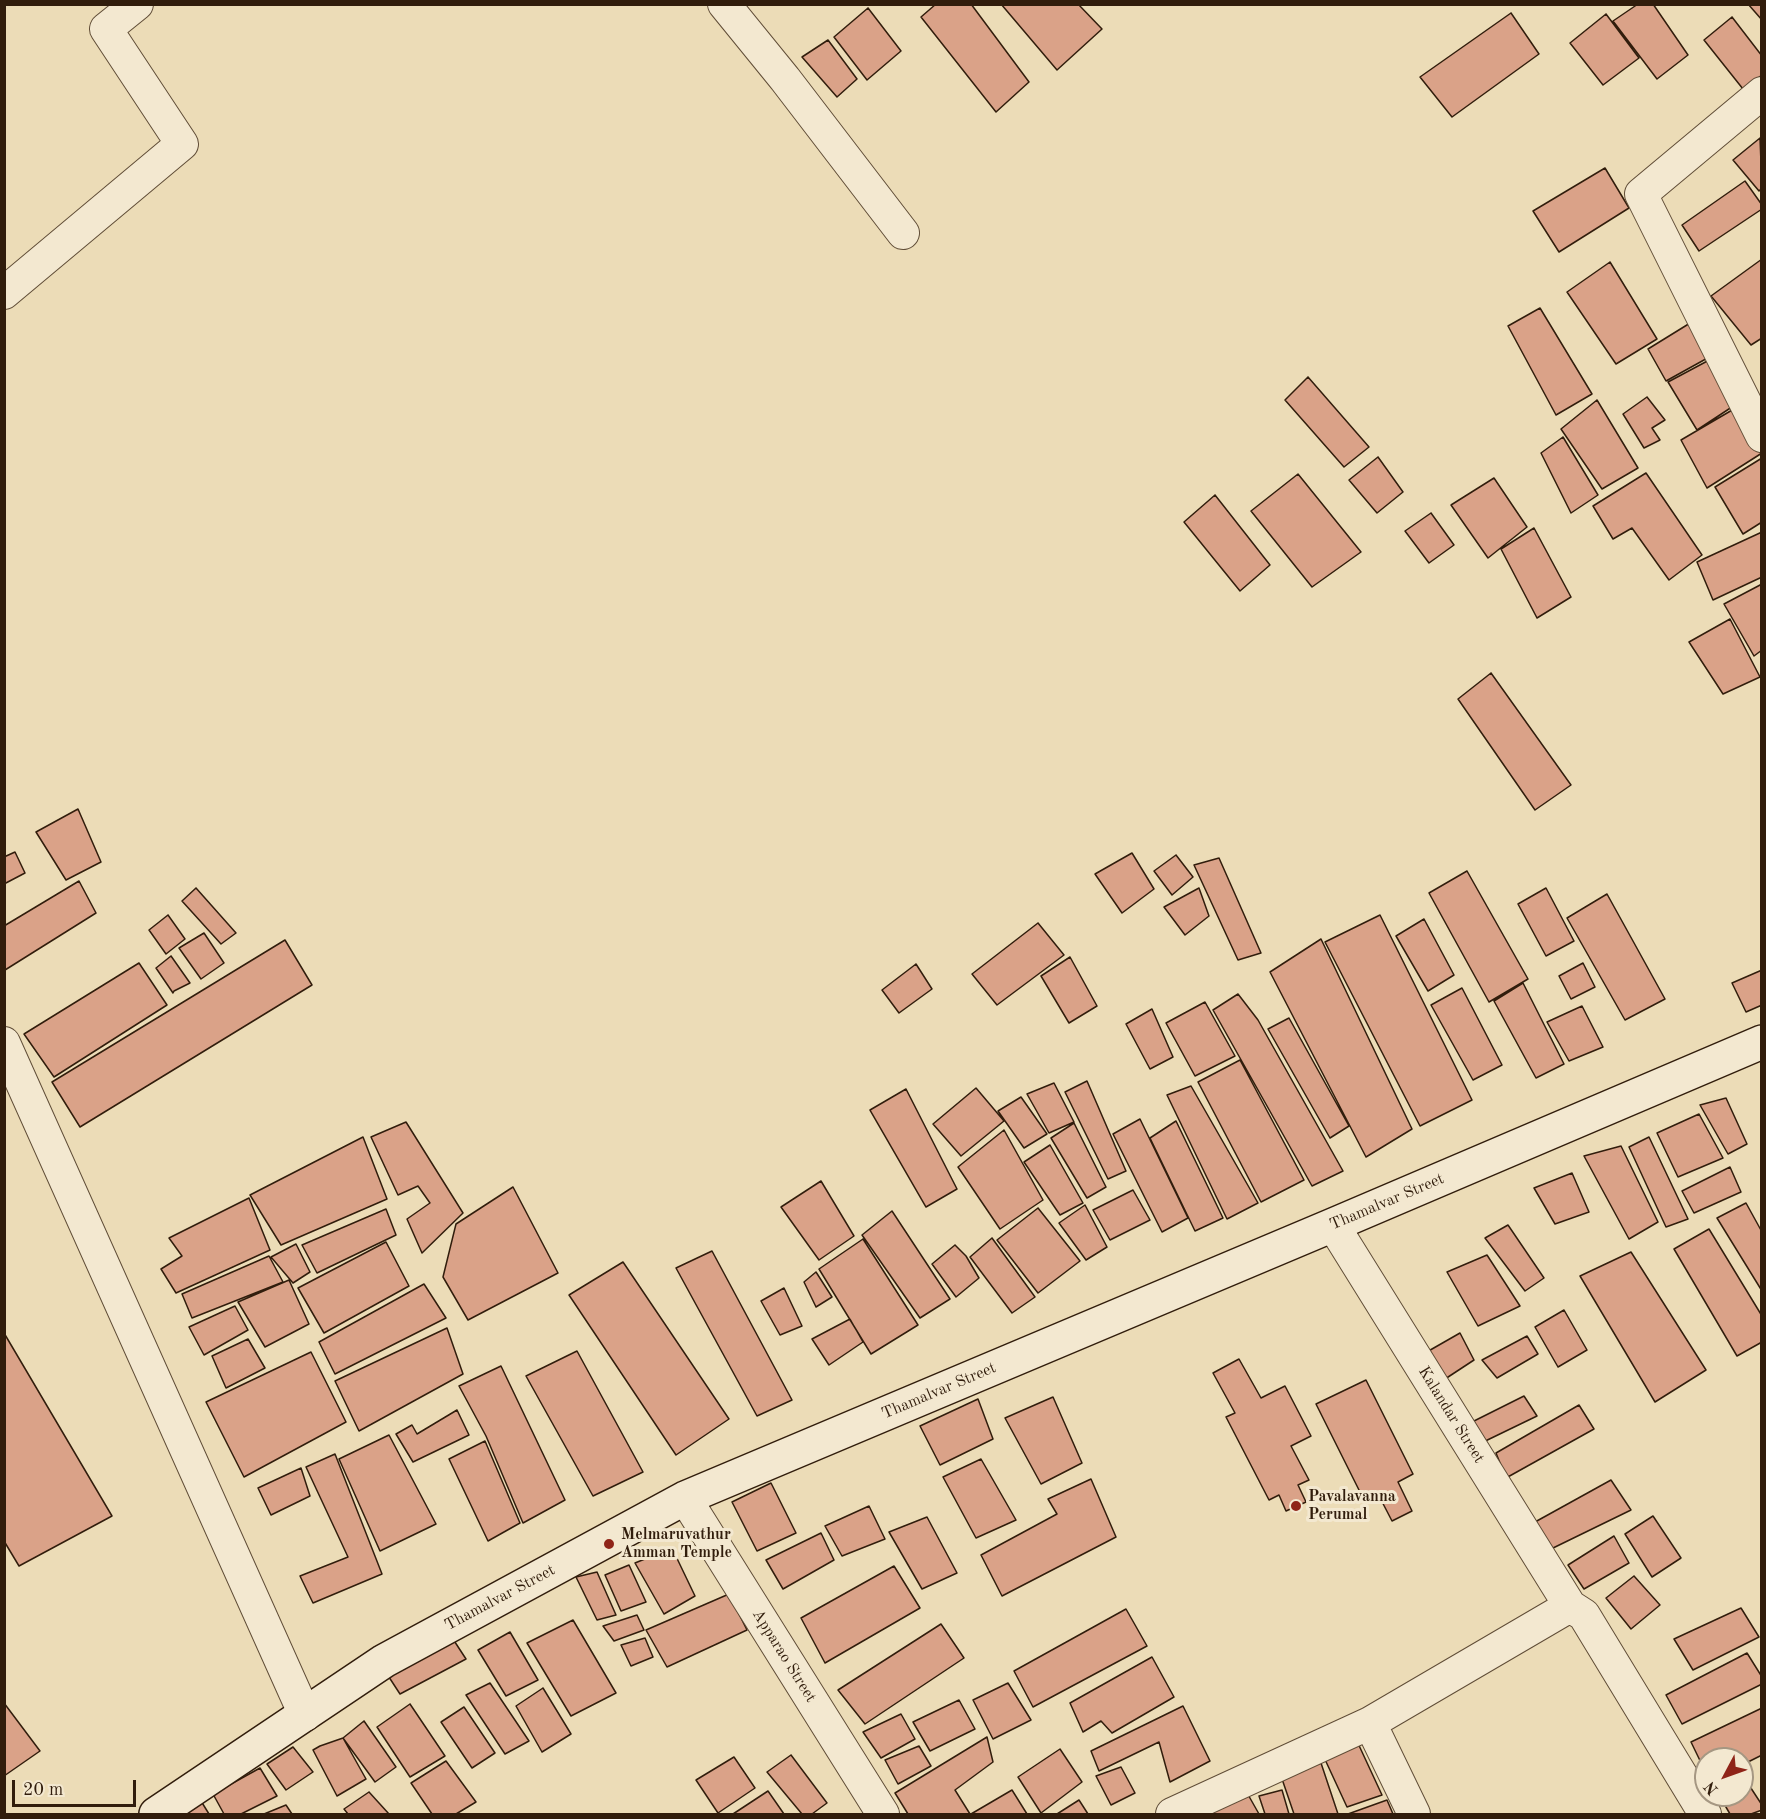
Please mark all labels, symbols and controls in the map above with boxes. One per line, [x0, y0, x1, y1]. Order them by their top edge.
street label: Thamalvar Street [1327, 1169, 1447, 1235]
street label: Thamalvar Street [879, 1358, 999, 1424]
street label: Kalandar Street [1414, 1363, 1488, 1467]
place label: Pavalavanna Perumal [1308, 1487, 1396, 1525]
marker: Pavalavanna Perumal [1289, 1499, 1303, 1513]
place label: Melmaruvathur Amman Temple [621, 1525, 732, 1563]
marker: Melmaruvathur Amman Temple [602, 1537, 616, 1551]
street label: Thamalvar Street [442, 1561, 558, 1635]
street label: Apparao Street [748, 1606, 820, 1706]
north arrow [1694, 1747, 1754, 1807]
scale bar [15, 1768, 140, 1806]
text: N [1702, 1778, 1722, 1797]
text: 20 m [23, 1781, 63, 1799]

